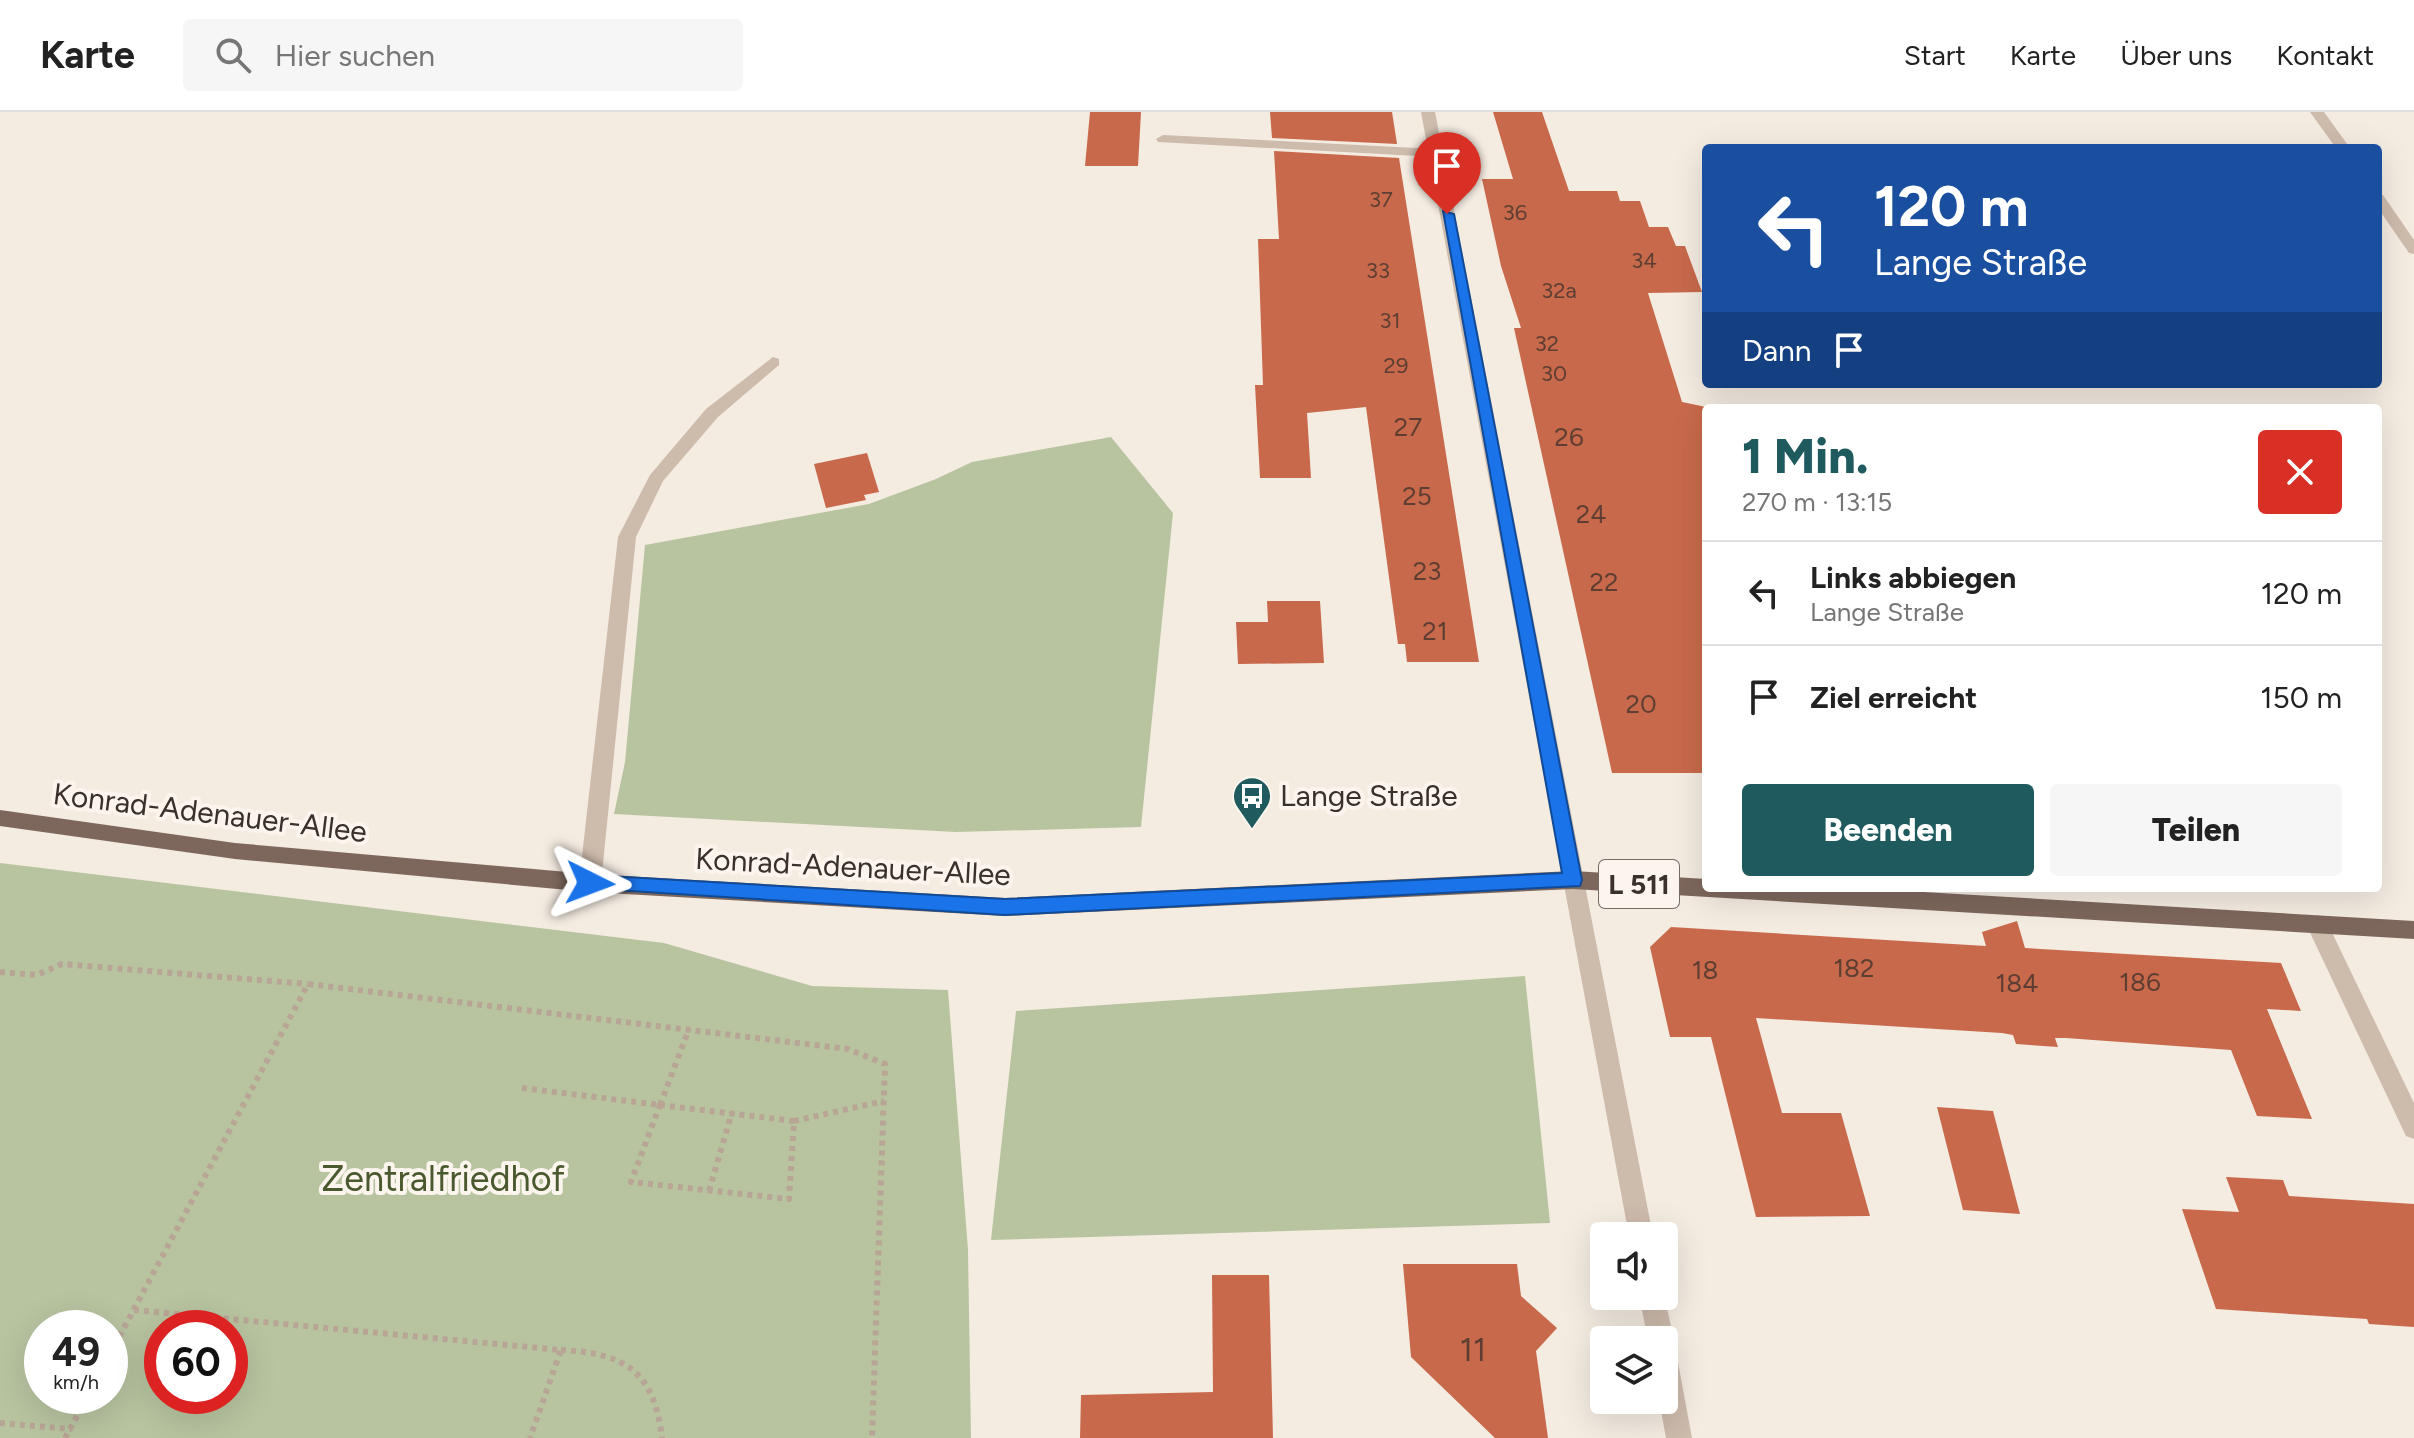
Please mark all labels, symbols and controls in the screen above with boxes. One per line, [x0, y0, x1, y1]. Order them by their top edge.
search box [183, 19, 743, 91]
text: Karte [40, 32, 135, 78]
icon: search [211, 33, 255, 77]
text: Hier suchen [275, 37, 435, 74]
text: Start [1904, 38, 1966, 72]
text: Karte [2010, 38, 2076, 72]
text: Über uns [2120, 38, 2232, 72]
text: Kontakt [2276, 38, 2374, 72]
pin [1413, 132, 1481, 214]
icon: arrive [1425, 144, 1469, 188]
text: 120 m [1874, 173, 2029, 240]
icon: left [1742, 176, 1846, 280]
house number: 37 [1369, 186, 1393, 213]
house number: 36 [1503, 199, 1527, 226]
text: Lange Straße [1874, 241, 2087, 284]
house number: 34 [1631, 247, 1657, 274]
house number: 33 [1366, 257, 1390, 284]
house number: 32a [1541, 277, 1577, 304]
house number: 31 [1379, 307, 1401, 334]
icon: arrive [1827, 328, 1871, 372]
house number: 32 [1535, 330, 1559, 357]
text: Dann [1742, 332, 1811, 369]
house number: 29 [1384, 352, 1408, 379]
house number: 30 [1541, 360, 1567, 387]
house number: 27 [1394, 411, 1422, 443]
house number: 26 [1554, 421, 1584, 453]
text: 1 Min. [1742, 427, 1869, 485]
button: close [2258, 430, 2342, 514]
house number: 25 [1402, 480, 1432, 512]
text: 270 m · 13:15 [1742, 486, 1892, 518]
house number: 24 [1576, 498, 1606, 530]
house number: 23 [1413, 555, 1441, 587]
text: Links abbiegen [1810, 559, 2016, 596]
house number: 22 [1589, 566, 1619, 598]
icon: left [1742, 571, 1786, 615]
text: 120 m [2261, 575, 2342, 612]
text: Lange Straße [1810, 596, 1964, 628]
house number: 21 [1422, 615, 1448, 647]
icon: arrive [1742, 675, 1786, 719]
text: Ziel erreicht [1810, 679, 1977, 716]
text: 150 m [2260, 679, 2342, 716]
house number: 20 [1625, 688, 1657, 720]
street label: Konrad-Adenauer-Allee [51, 775, 369, 850]
bus stop icon: Lange Straße [1231, 775, 1273, 830]
place label: Lange Straße [1280, 777, 1458, 814]
button: Beenden [1742, 784, 2034, 876]
button: Teilen [2050, 784, 2342, 876]
street label: Konrad-Adenauer-Allee [694, 840, 1012, 893]
position arrow [548, 841, 632, 925]
road number: L 511 [1599, 860, 1679, 908]
house number: 182 [1833, 952, 1875, 984]
house number: 18 [1692, 954, 1718, 986]
house number: 186 [2119, 966, 2161, 998]
house number: 184 [1996, 967, 2038, 999]
park label: Zentralfriedhof [321, 1157, 566, 1200]
map controls [1590, 1222, 1678, 1414]
button: sound [1590, 1222, 1678, 1310]
speed limit sign: 60 [144, 1310, 248, 1414]
button: layers [1590, 1326, 1678, 1414]
text: 49 [52, 1328, 100, 1376]
house number: 11 [1460, 1331, 1486, 1369]
text: km/h [53, 1370, 99, 1394]

